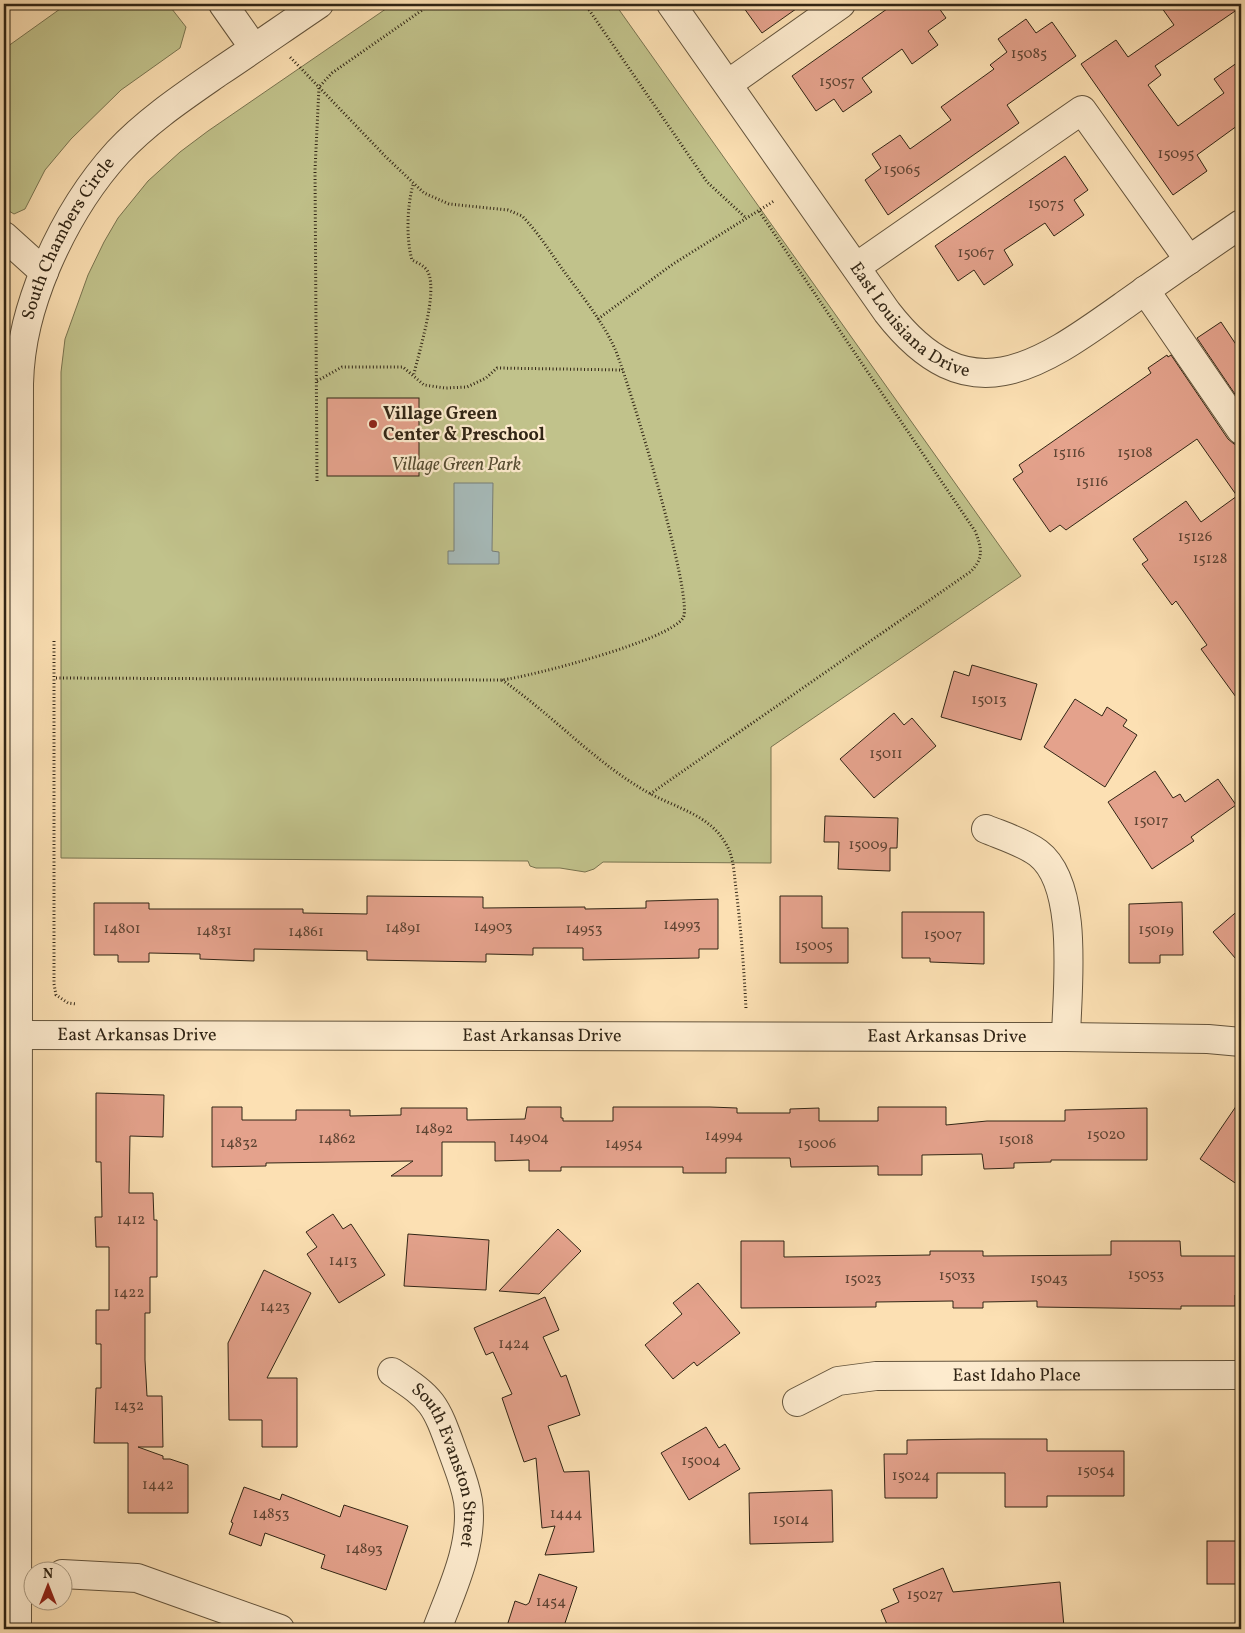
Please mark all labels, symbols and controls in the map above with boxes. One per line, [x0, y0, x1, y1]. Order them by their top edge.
house number: 15085 [1011, 44, 1047, 65]
house number: 15057 [819, 72, 855, 93]
house number: 15095 [1158, 144, 1194, 165]
street label: South Chambers Circle [16, 152, 121, 323]
house number: 15065 [884, 160, 920, 181]
house number: 15075 [1028, 194, 1064, 215]
house number: 15067 [958, 243, 994, 264]
street label: East Louisiana Drive [843, 257, 972, 384]
place label: Village Green Center & Preschool [383, 402, 545, 448]
marker: Village Green Center & Preschool [367, 418, 379, 430]
house number: 15116 [1053, 443, 1085, 464]
house number: 15108 [1117, 443, 1153, 464]
park label: Village Green Park [391, 453, 521, 478]
house number: 15116 [1076, 472, 1108, 493]
house number: 15126 [1178, 527, 1212, 548]
house number: 15128 [1193, 549, 1227, 570]
house number: 15013 [971, 690, 1007, 711]
house number: 15011 [869, 744, 903, 765]
house number: 15017 [1134, 811, 1168, 832]
house number: 15009 [848, 835, 888, 856]
house number: 14993 [663, 915, 701, 936]
house number: 14903 [474, 917, 512, 938]
house number: 14891 [385, 918, 421, 939]
house number: 14801 [104, 919, 140, 940]
house number: 14953 [566, 919, 602, 940]
house number: 15019 [1138, 920, 1174, 941]
house number: 14831 [196, 921, 232, 942]
house number: 14861 [288, 922, 324, 943]
house number: 15007 [924, 925, 962, 946]
house number: 15005 [795, 936, 833, 957]
street label: East Arkansas Drive [57, 1023, 217, 1048]
street label: East Arkansas Drive [462, 1023, 622, 1049]
street label: East Arkansas Drive [867, 1024, 1027, 1049]
house number: 14892 [415, 1119, 453, 1140]
house number: 15020 [1087, 1125, 1125, 1146]
house number: 14994 [705, 1126, 743, 1147]
house number: 14904 [509, 1128, 549, 1149]
house number: 14862 [318, 1129, 356, 1150]
house number: 15018 [998, 1130, 1034, 1151]
house number: 14832 [220, 1133, 258, 1154]
house number: 14954 [605, 1134, 643, 1155]
house number: 15006 [798, 1134, 836, 1155]
house number: 1412 [117, 1210, 145, 1231]
house number: 1413 [329, 1251, 357, 1272]
house number: 15053 [1128, 1265, 1164, 1286]
house number: 15033 [939, 1266, 975, 1287]
house number: 15023 [844, 1269, 882, 1290]
house number: 15043 [1030, 1269, 1068, 1290]
house number: 1422 [114, 1283, 144, 1304]
house number: 1423 [260, 1297, 290, 1318]
house number: 1424 [498, 1334, 530, 1355]
street label: East Idaho Place [952, 1363, 1081, 1388]
street label: South Evanston Street [406, 1377, 482, 1550]
house number: 1432 [114, 1396, 144, 1417]
house number: 15004 [681, 1451, 721, 1472]
house number: 15054 [1077, 1461, 1115, 1482]
house number: 15024 [892, 1466, 930, 1487]
house number: 1442 [142, 1475, 174, 1496]
house number: 14853 [253, 1504, 289, 1525]
house number: 1444 [550, 1504, 582, 1525]
house number: 15014 [773, 1510, 809, 1531]
house number: 14893 [345, 1539, 383, 1560]
north arrow [22, 1560, 72, 1610]
text: N [43, 1565, 53, 1584]
house number: 15027 [907, 1585, 943, 1606]
house number: 1454 [536, 1592, 566, 1613]

